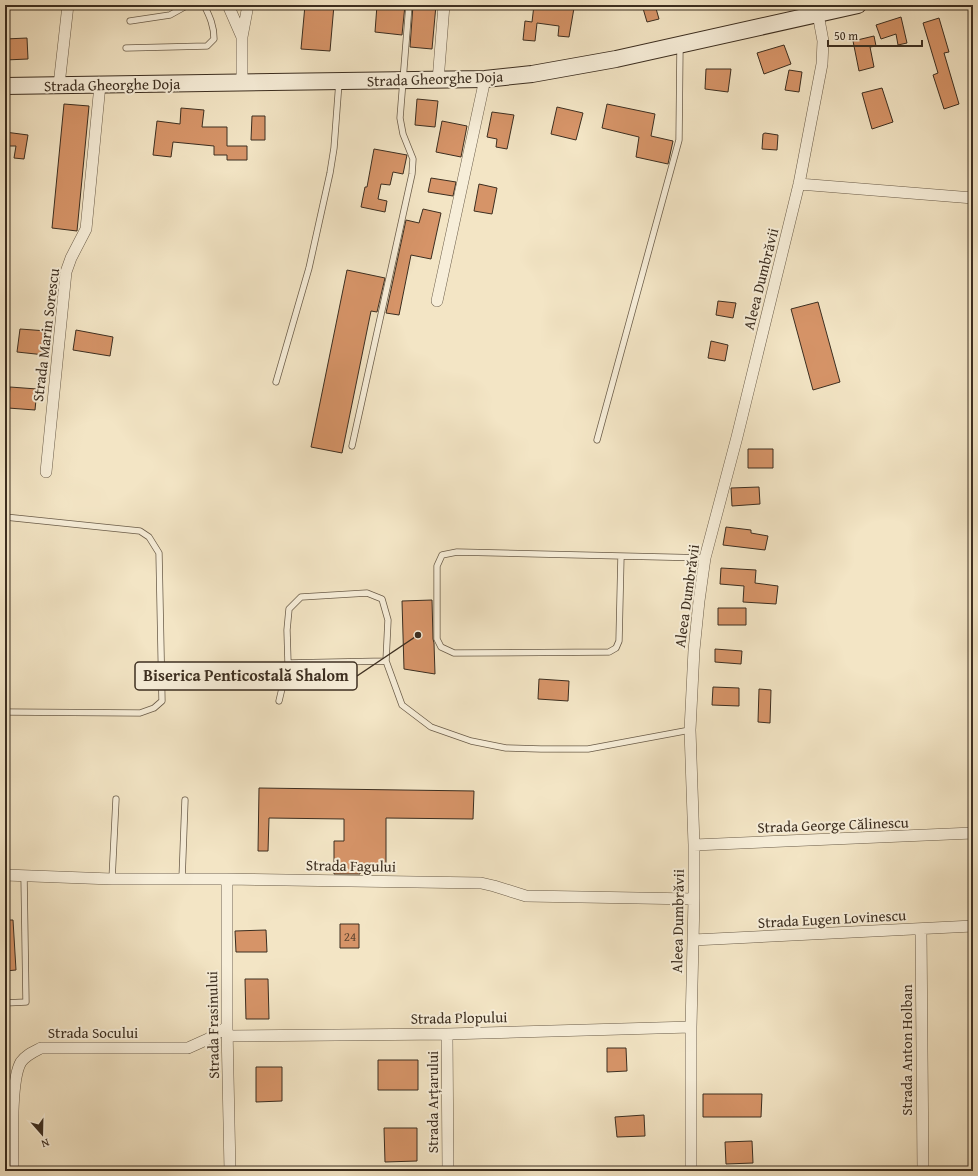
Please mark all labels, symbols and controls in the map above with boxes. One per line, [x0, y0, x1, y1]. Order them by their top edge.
scale bar [828, 22, 922, 48]
text: 50 m [834, 27, 858, 44]
street label: Strada Gheorghe Doja [366, 66, 504, 91]
street label: Strada Gheorghe Doja [44, 73, 180, 96]
street label: Aleea Dumbrăvii [738, 226, 783, 332]
street label: Strada Marin Sorescu [27, 266, 64, 403]
street label: Aleea Dumbrăvii [669, 543, 704, 649]
callout: Biserica Penticostală Shalom [135, 662, 357, 690]
text: Biserica Penticostală Shalom [143, 663, 349, 687]
street label: Strada George Călinescu [757, 811, 910, 838]
street label: Strada Fagului [306, 854, 396, 877]
street label: Aleea Dumbrăvii [666, 869, 689, 973]
street label: Strada Eugen Lovinescu [757, 904, 908, 933]
house number: 24 [344, 927, 356, 946]
street label: Strada Frasinului [201, 971, 224, 1079]
street label: Strada Anton Holban [896, 984, 917, 1116]
street label: Strada Plopului [410, 1006, 508, 1029]
street label: Strada Socului [48, 1022, 138, 1043]
street label: Strada Arțarului [422, 1051, 443, 1153]
north arrow [22, 1114, 62, 1154]
text: N [39, 1135, 52, 1152]

